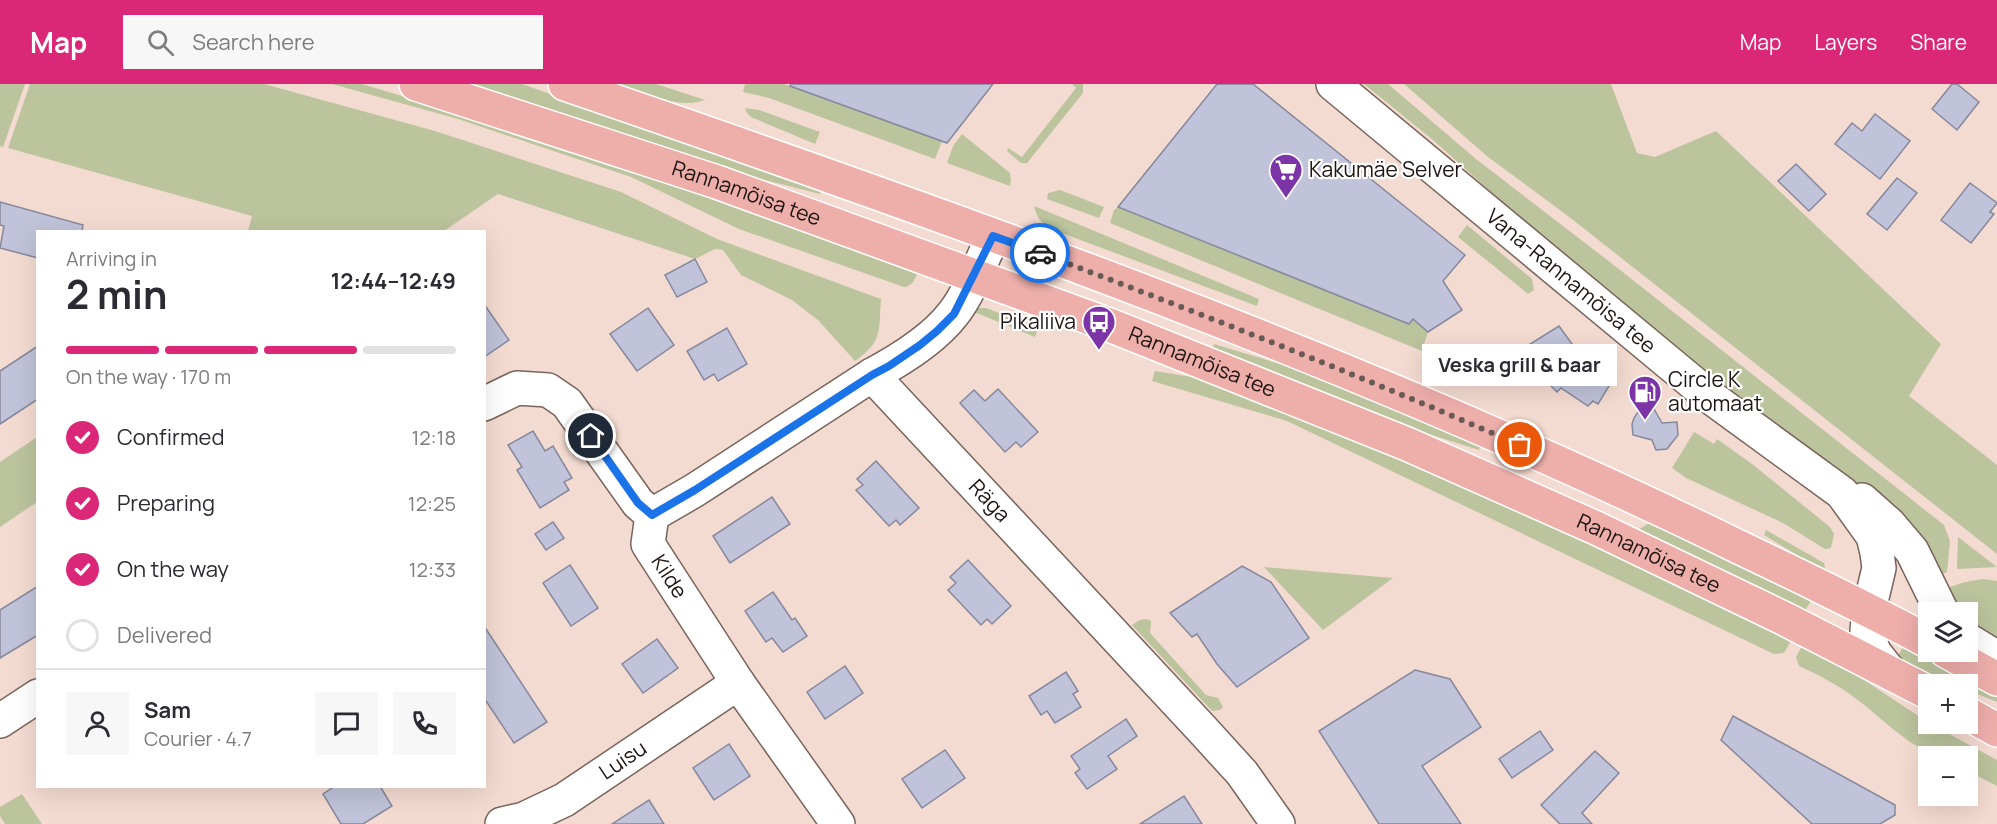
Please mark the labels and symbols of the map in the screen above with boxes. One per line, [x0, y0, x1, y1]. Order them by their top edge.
supermarket icon: Kakumäe Selver [1268, 152, 1304, 199]
street label: Rannamõisa tee [669, 153, 825, 232]
place label: Kakumäe Selver [1309, 155, 1463, 183]
street label: Vana-Rannamõisa tee [1481, 202, 1662, 359]
courier [1010, 223, 1070, 283]
bus stop icon: Pikaliiva [1081, 304, 1117, 351]
place label: Pikaliiva [1000, 307, 1076, 335]
street label: Rannamõisa tee [1125, 319, 1280, 403]
callout: Veska grill & baar [1422, 343, 1618, 385]
place label: Circle K automaat [1668, 365, 1762, 417]
fuel station icon: Circle K automaat [1627, 374, 1663, 421]
pin [565, 410, 616, 461]
pin [1494, 419, 1545, 470]
street label: Räga [963, 473, 1017, 528]
street label: Rannamõisa tee [1573, 506, 1726, 599]
street label: Kilde [645, 549, 695, 603]
street label: Luisu [593, 733, 652, 785]

